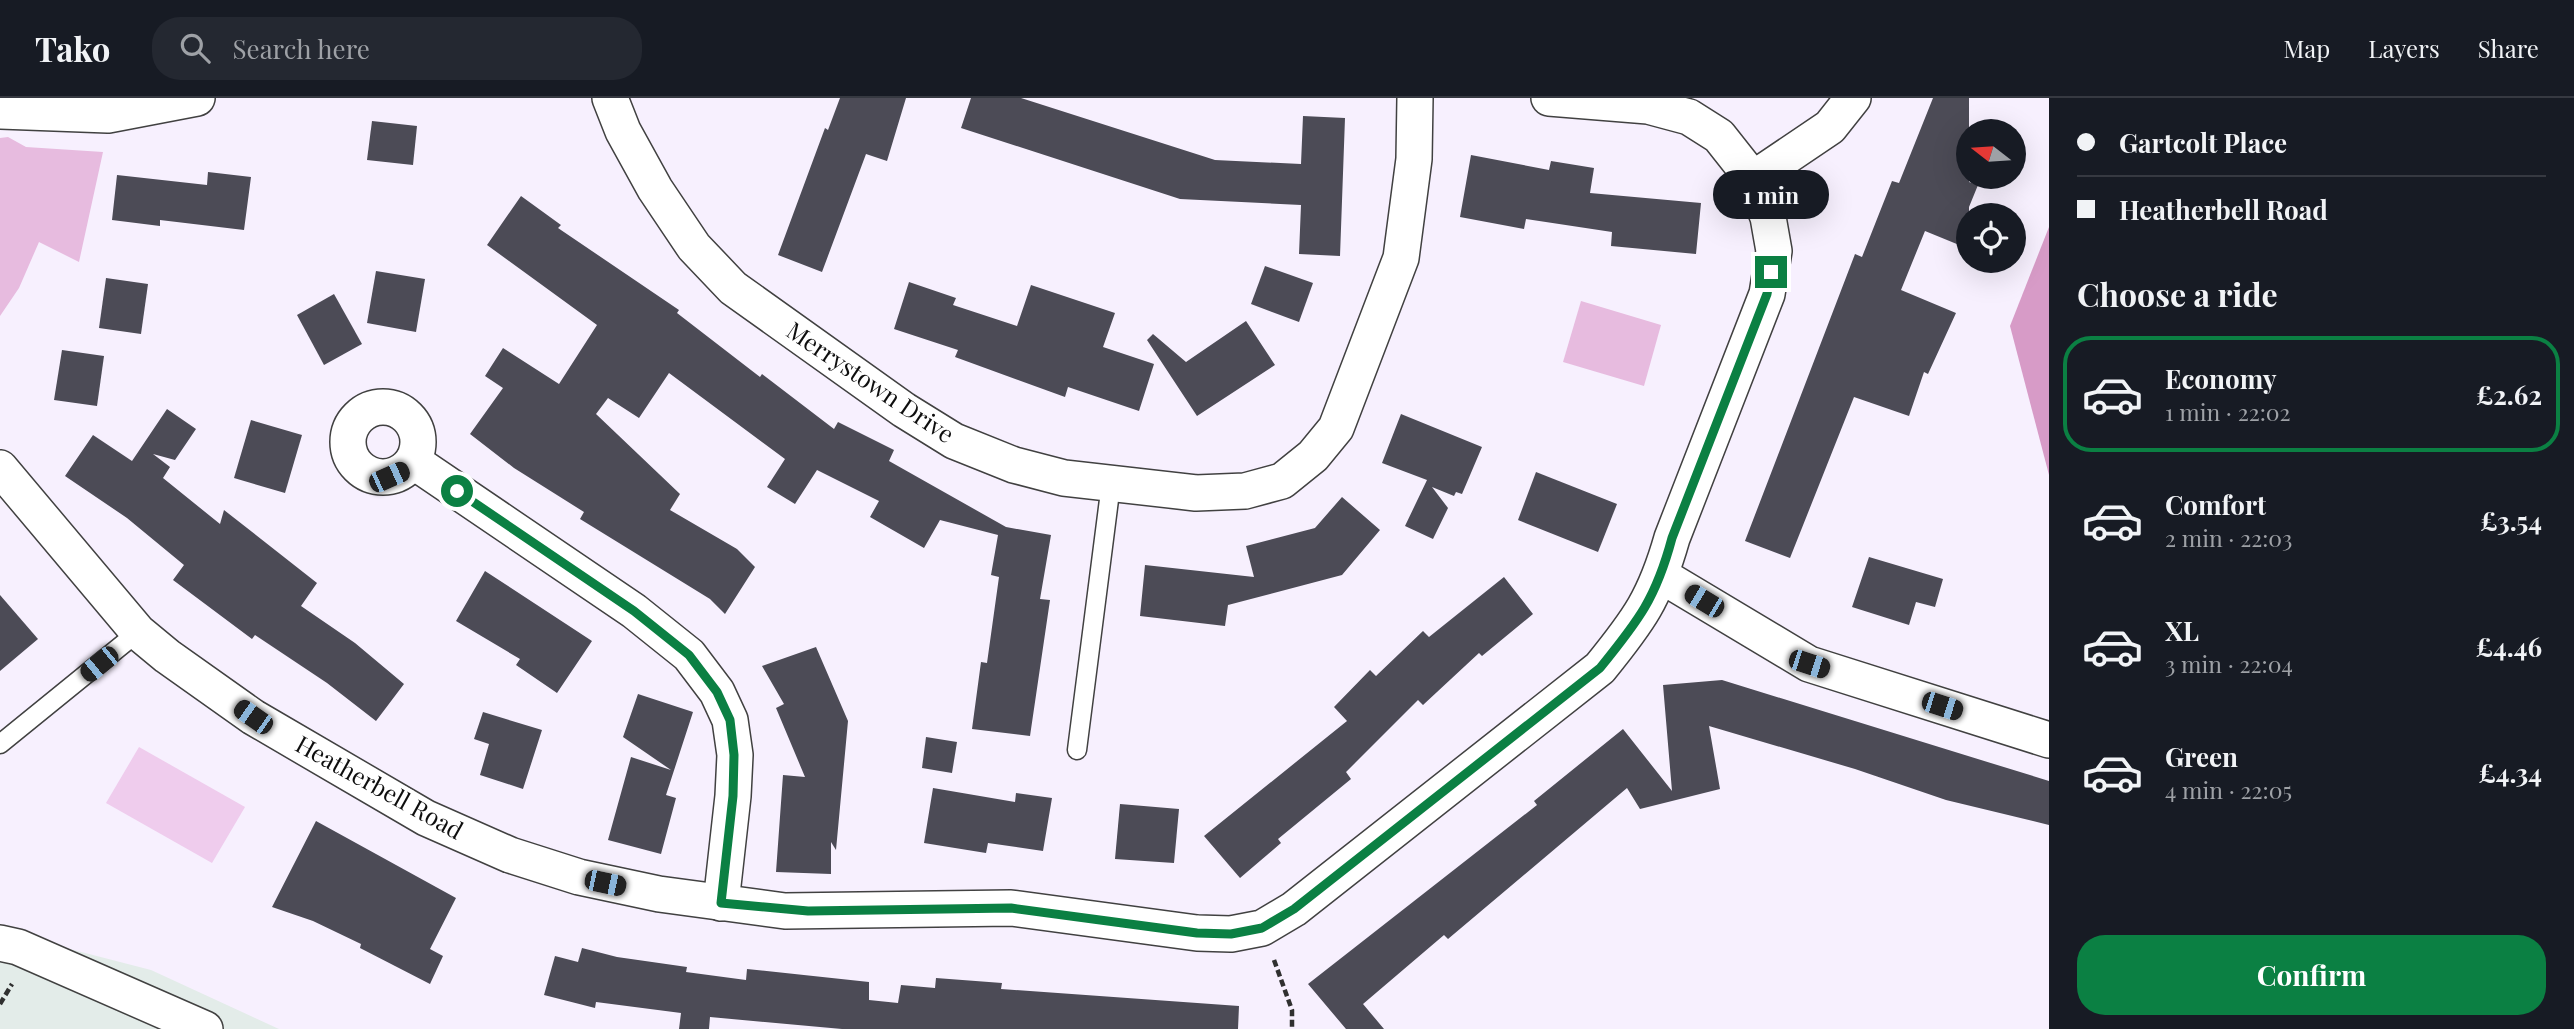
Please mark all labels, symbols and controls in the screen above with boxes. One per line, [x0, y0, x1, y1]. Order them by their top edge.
search box [152, 17, 642, 80]
text: Tako [35, 26, 110, 70]
icon: search [176, 29, 214, 67]
text: Search here [232, 31, 370, 66]
text: Map [2284, 32, 2330, 64]
text: Layers [2368, 32, 2440, 64]
text: Share [2478, 32, 2539, 64]
north arrow [1956, 119, 2026, 189]
map controls [1956, 119, 2026, 273]
text: Gartcolt Place [2119, 125, 2287, 160]
callout: 1 min [1713, 170, 1829, 220]
text: 1 min [1743, 179, 1799, 210]
text: Heatherbell Road [2119, 192, 2328, 227]
button: locate [1956, 203, 2026, 273]
route end [1755, 256, 1787, 288]
text: Choose a ride [2077, 272, 2278, 315]
street label: Merrystown Drive [781, 313, 961, 449]
text: Economy [2165, 361, 2276, 396]
icon: car [2081, 363, 2144, 426]
text: £2.62 [2476, 377, 2542, 412]
text: 1 min · 22:02 [2165, 396, 2291, 427]
car [366, 459, 413, 495]
route start [441, 475, 473, 507]
text: Comfort [2165, 487, 2266, 522]
icon: car [2081, 489, 2144, 552]
text: £3.54 [2480, 503, 2542, 538]
text: 2 min · 22:03 [2165, 522, 2293, 553]
car [1681, 581, 1728, 621]
text: XL [2165, 613, 2199, 648]
icon: car [2081, 615, 2144, 678]
text: £4.46 [2476, 629, 2542, 664]
car [77, 643, 122, 685]
car [1786, 648, 1833, 680]
text: 3 min · 22:04 [2165, 648, 2293, 679]
car [1919, 690, 1966, 722]
car [230, 696, 277, 738]
street label: Heatherbell Road [291, 727, 469, 846]
text: Green [2165, 739, 2238, 774]
icon: car [2081, 741, 2144, 804]
text: £4.34 [2479, 755, 2542, 790]
text: 4 min · 22:05 [2165, 774, 2292, 805]
car [583, 868, 628, 898]
button: Confirm [2077, 935, 2546, 1015]

